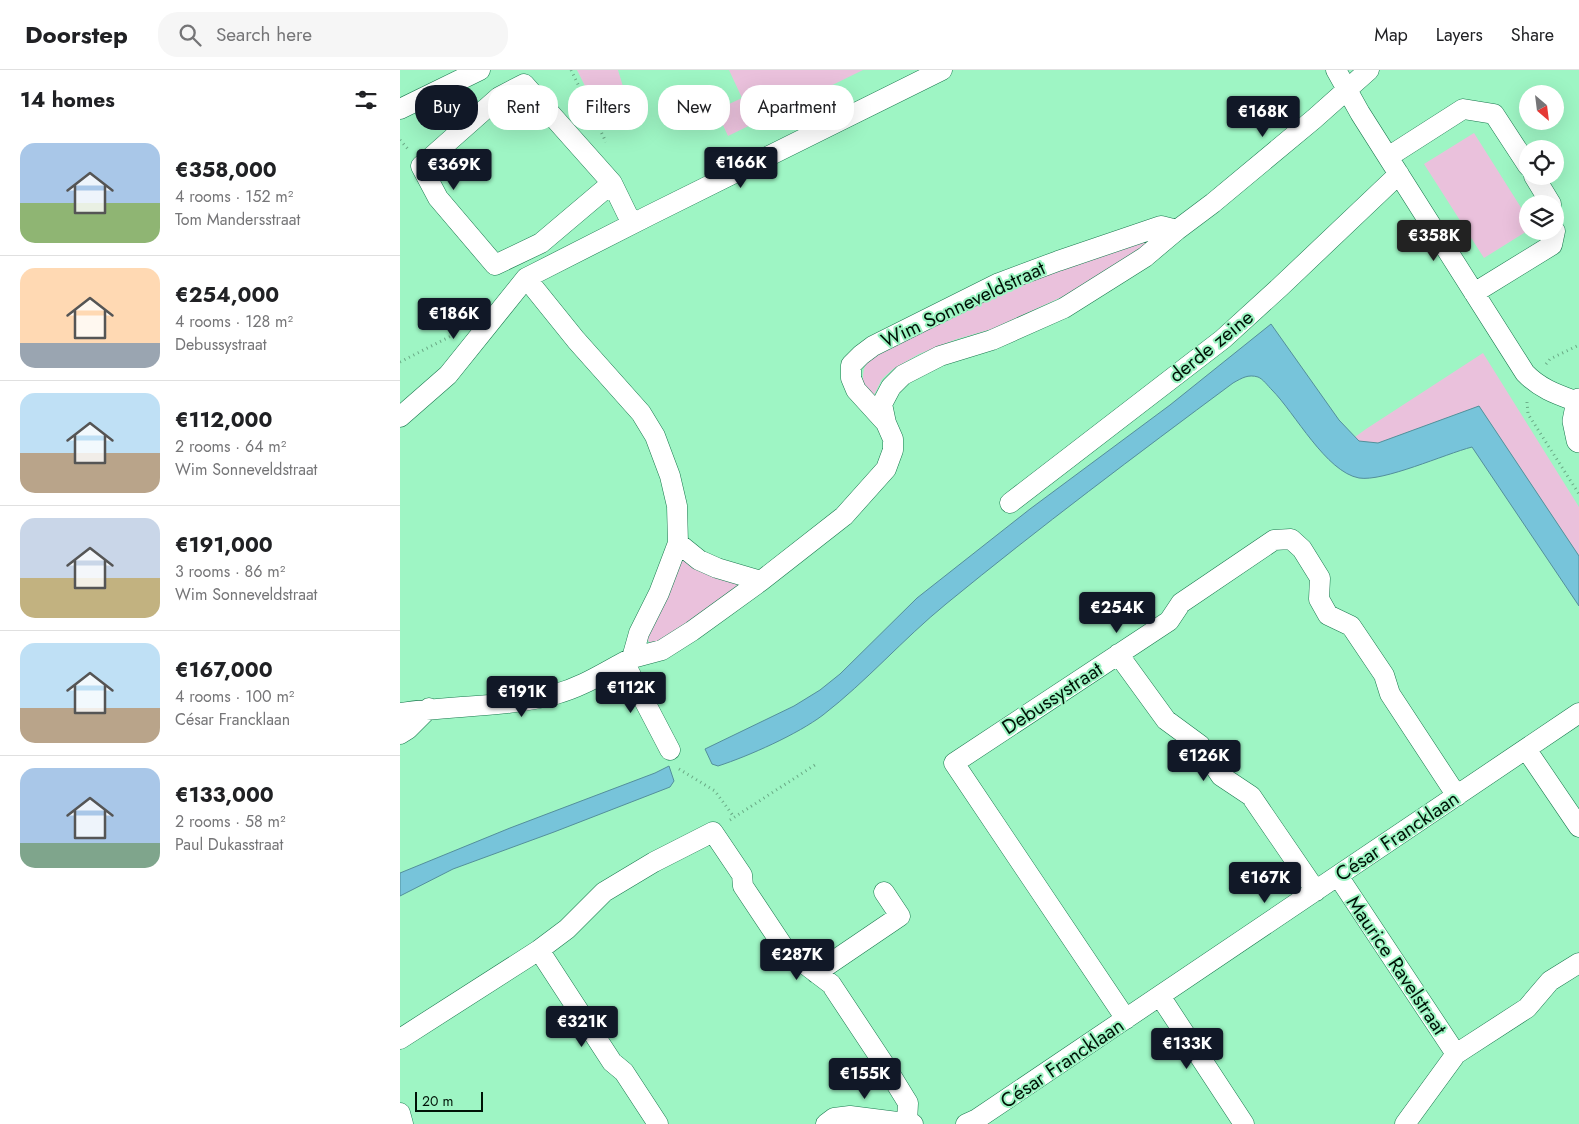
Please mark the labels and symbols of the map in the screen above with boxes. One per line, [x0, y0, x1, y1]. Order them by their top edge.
north arrow [1519, 85, 1564, 130]
pin: €168K [1228, 96, 1298, 138]
pin: €166K [706, 146, 776, 189]
pin: €369K [419, 148, 489, 191]
pin: €358K [1399, 220, 1469, 262]
street label: Wim Sonneveldstraat [876, 254, 1050, 355]
pin: €186K [419, 298, 489, 340]
street label: derde zeine [1163, 303, 1260, 390]
pin: €254K [1082, 592, 1152, 634]
street label: Debussystraat [996, 655, 1108, 742]
pin: €112K [596, 672, 666, 714]
pin: €191K [487, 676, 557, 718]
pin: €126K [1169, 740, 1239, 782]
street label: César Francklaan [1330, 784, 1465, 889]
pin: €167K [1230, 862, 1300, 904]
street label: Maurice Ravelstraat [1339, 890, 1454, 1041]
pin: €287K [762, 938, 832, 981]
pin: €321K [547, 1006, 617, 1048]
street label: César Francklaan [995, 1011, 1130, 1116]
pin: €133K [1152, 1028, 1222, 1070]
pin: €155K [830, 1058, 900, 1100]
scale bar [415, 1089, 482, 1112]

